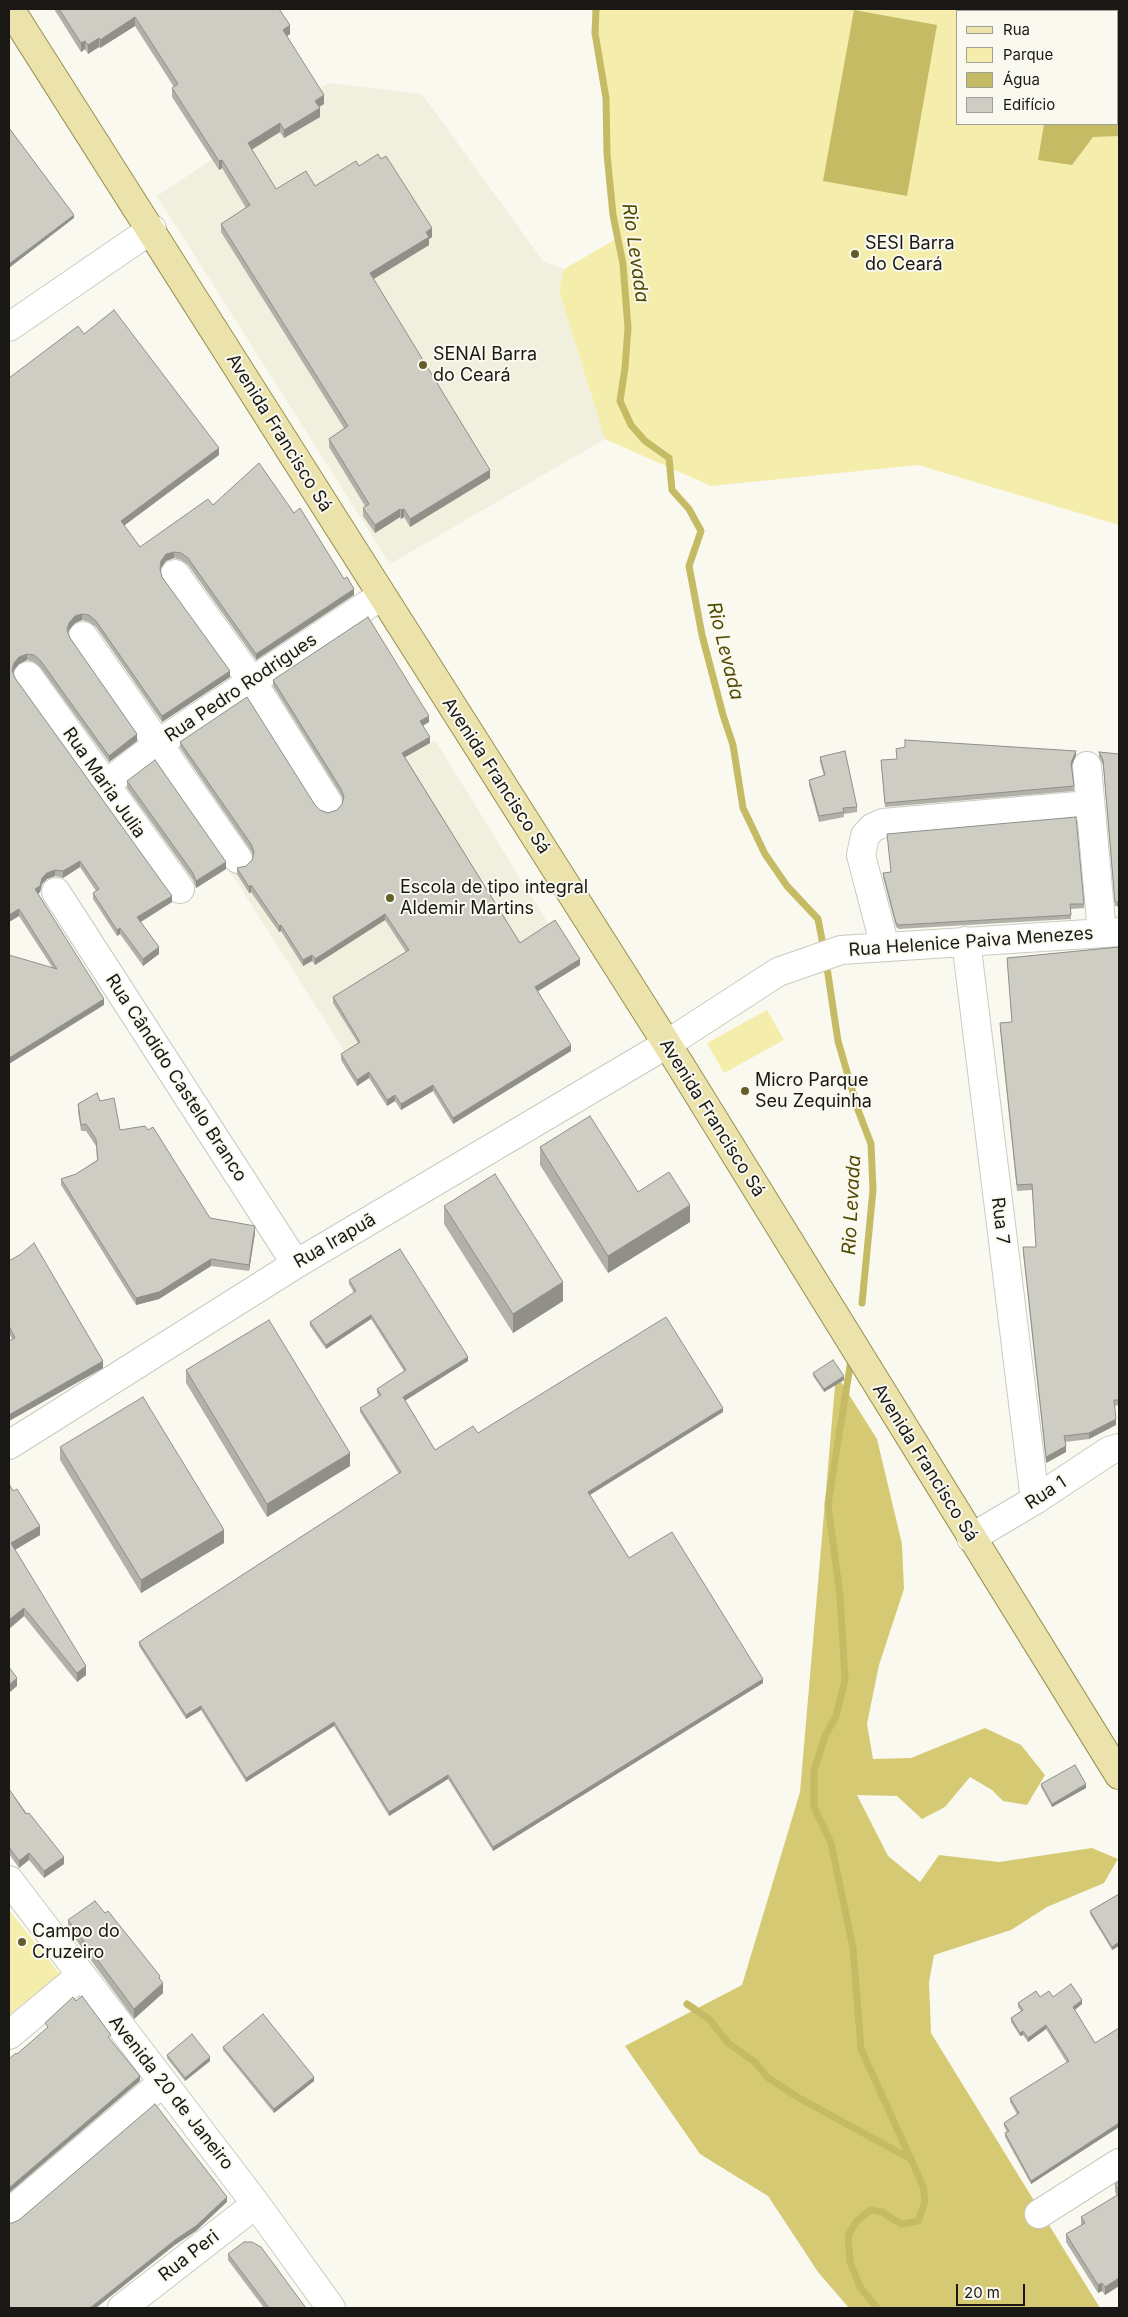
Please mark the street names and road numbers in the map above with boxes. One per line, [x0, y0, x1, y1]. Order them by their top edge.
street label: Avenida Francisco Sá [222, 350, 336, 516]
street label: Rua Pedro Rodrigues [161, 629, 321, 747]
street label: Avenida Francisco Sá [437, 694, 555, 858]
street label: Rua Maria Julia [58, 724, 150, 842]
street label: Rua Helenice Paiva Menezes [848, 923, 1094, 961]
street label: Rua Cândido Castelo Branco [101, 970, 251, 1186]
street label: Avenida Francisco Sá [655, 1035, 769, 1201]
street label: Rua 7 [986, 1196, 1014, 1246]
street label: Rua Irapuã [290, 1209, 380, 1273]
street label: Avenida Francisco Sá [868, 1380, 982, 1546]
street label: Rua 1 [1021, 1472, 1071, 1514]
street label: Avenida 20 de Janeiro [104, 2012, 238, 2174]
street label: Rua Peri [154, 2226, 224, 2286]

